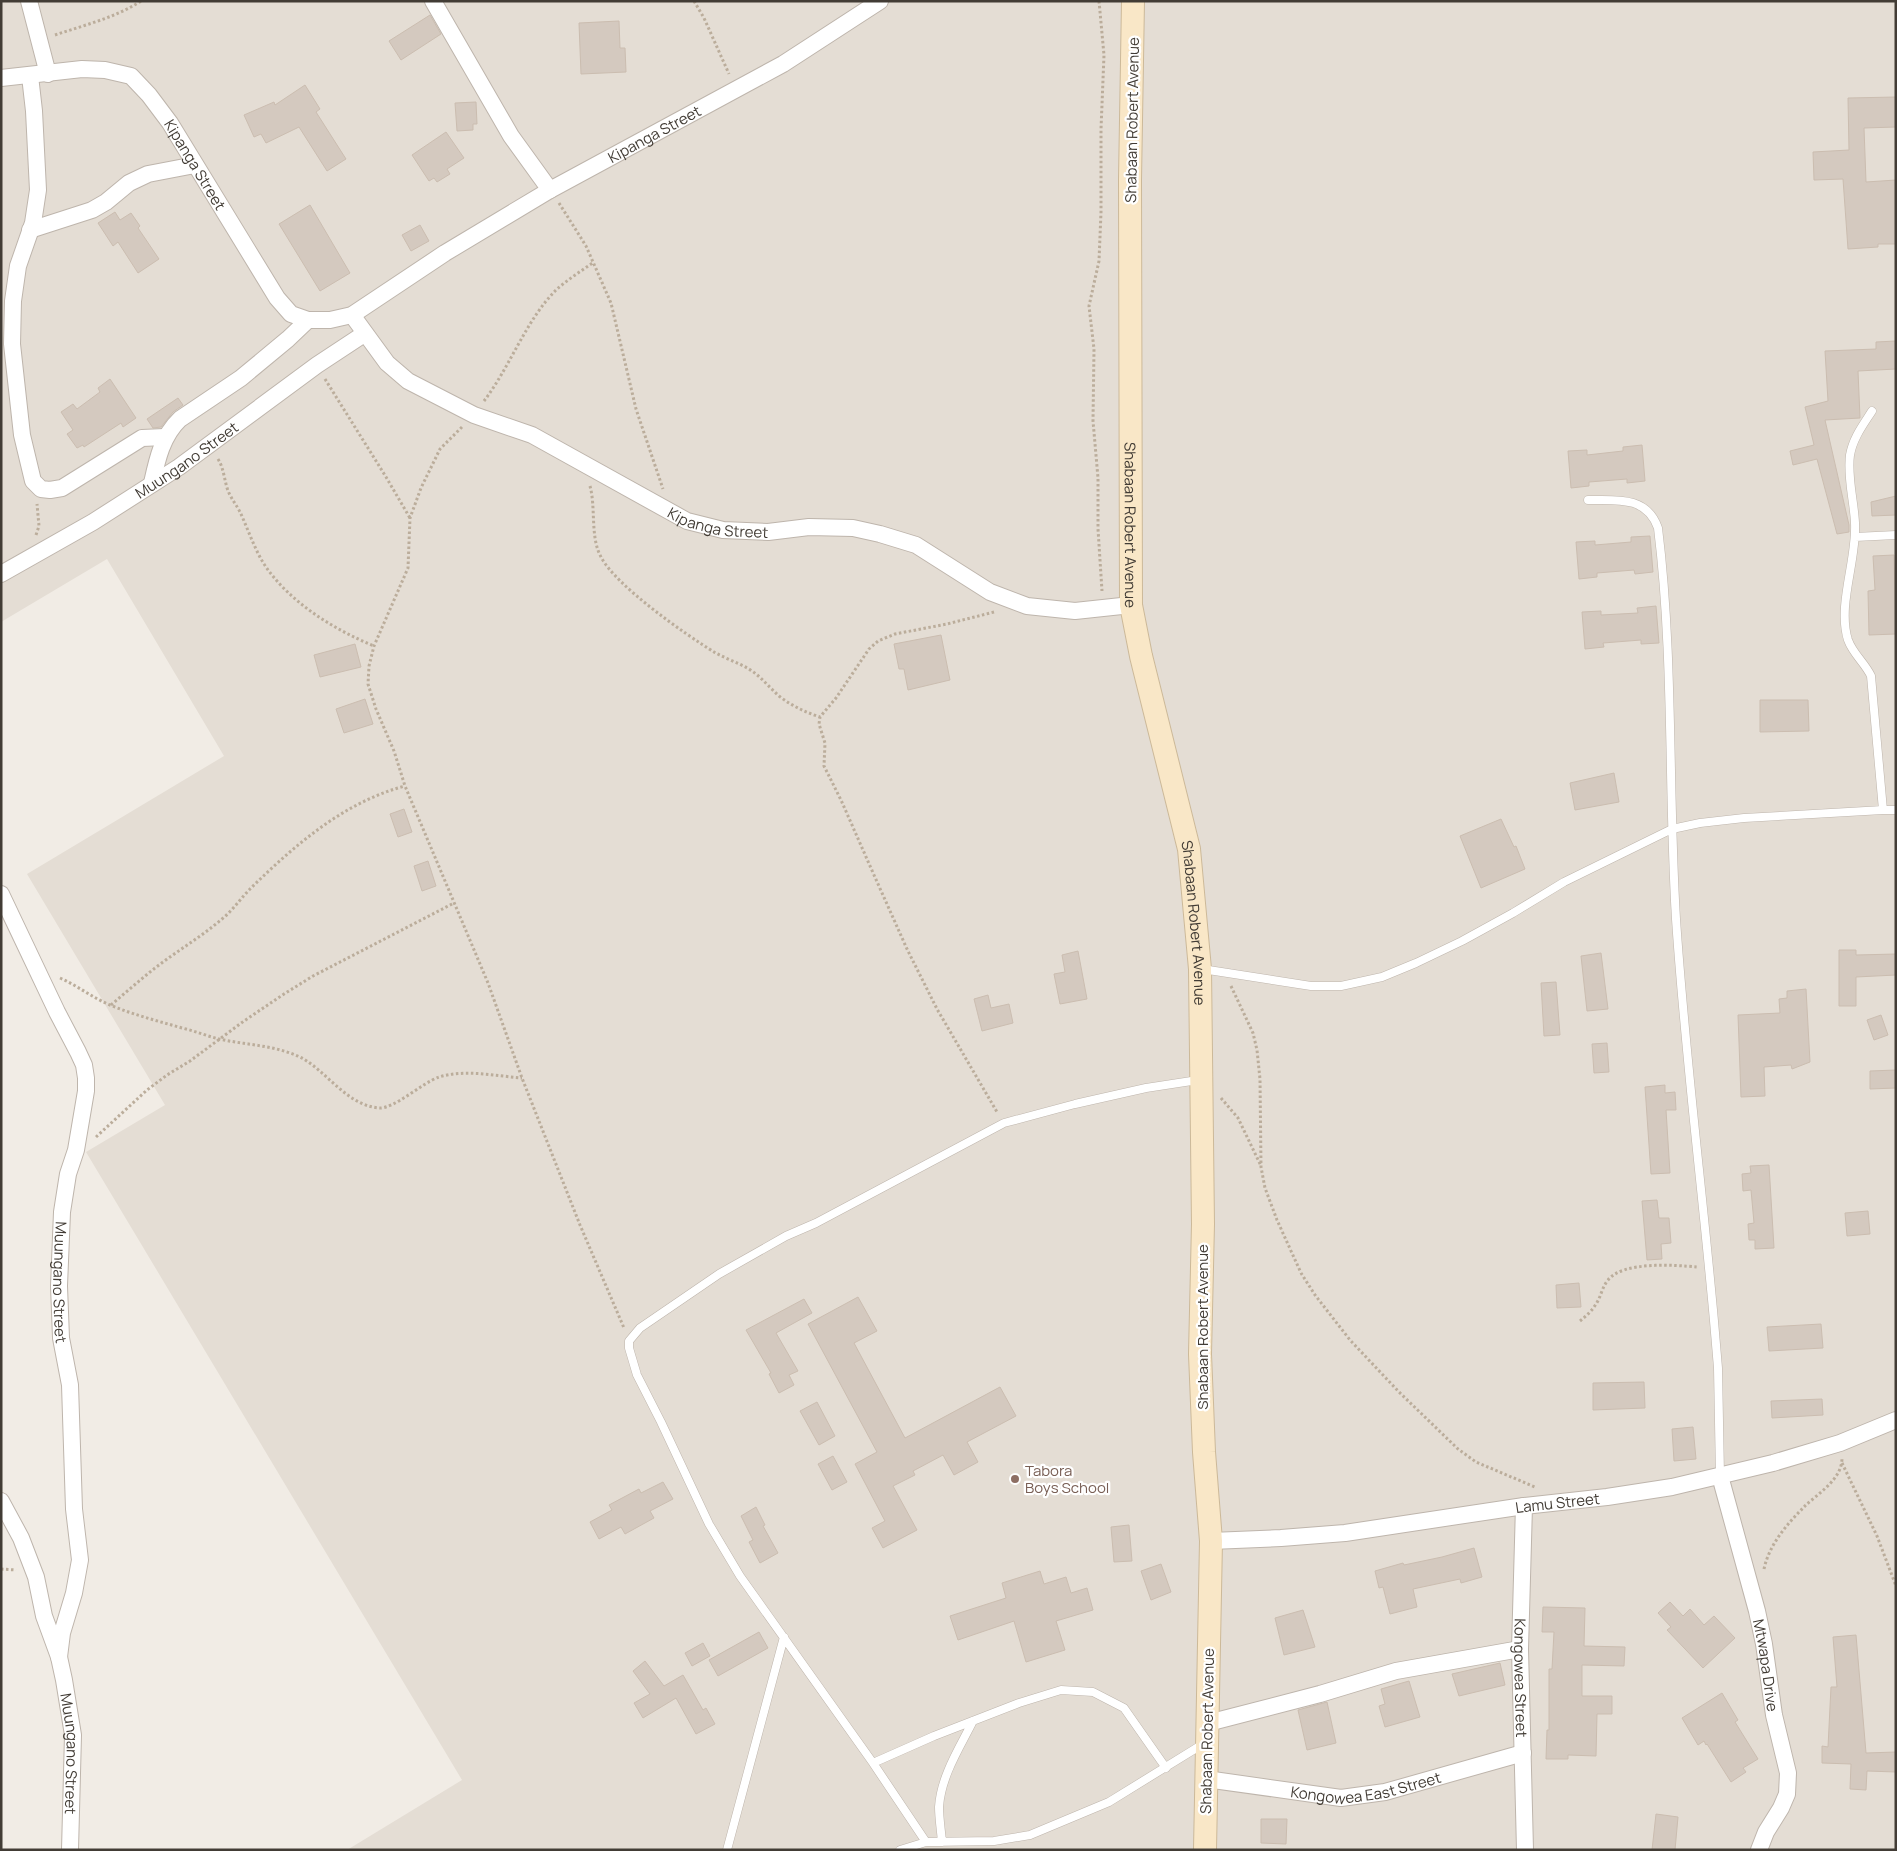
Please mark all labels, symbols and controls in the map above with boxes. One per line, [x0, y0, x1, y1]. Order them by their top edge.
street label: Shabaan Robert Avenue [1120, 37, 1144, 203]
street label: Kipanga Street [604, 100, 704, 167]
street label: Kipanga Street [160, 115, 231, 214]
street label: Muungano Street [131, 416, 242, 503]
street label: Shabaan Robert Avenue [1120, 442, 1142, 608]
street label: Kipanga Street [664, 502, 769, 543]
street label: Shabaan Robert Avenue [1177, 838, 1211, 1006]
street label: Muungano Street [48, 1221, 72, 1345]
street label: Shabaan Robert Avenue [1192, 1244, 1213, 1410]
place label: Tabora Boys School [1025, 1460, 1109, 1498]
marker: Tabora Boys School [1009, 1473, 1021, 1485]
street label: Lamu Street [1514, 1487, 1601, 1518]
street label: Mtwapa Drive [1748, 1617, 1784, 1713]
street label: Kongowea Street [1509, 1618, 1533, 1738]
street label: Shabaan Robert Avenue [1195, 1648, 1219, 1814]
street label: Muungano Street [56, 1692, 84, 1814]
street label: Kongowea East Street [1289, 1766, 1443, 1809]

